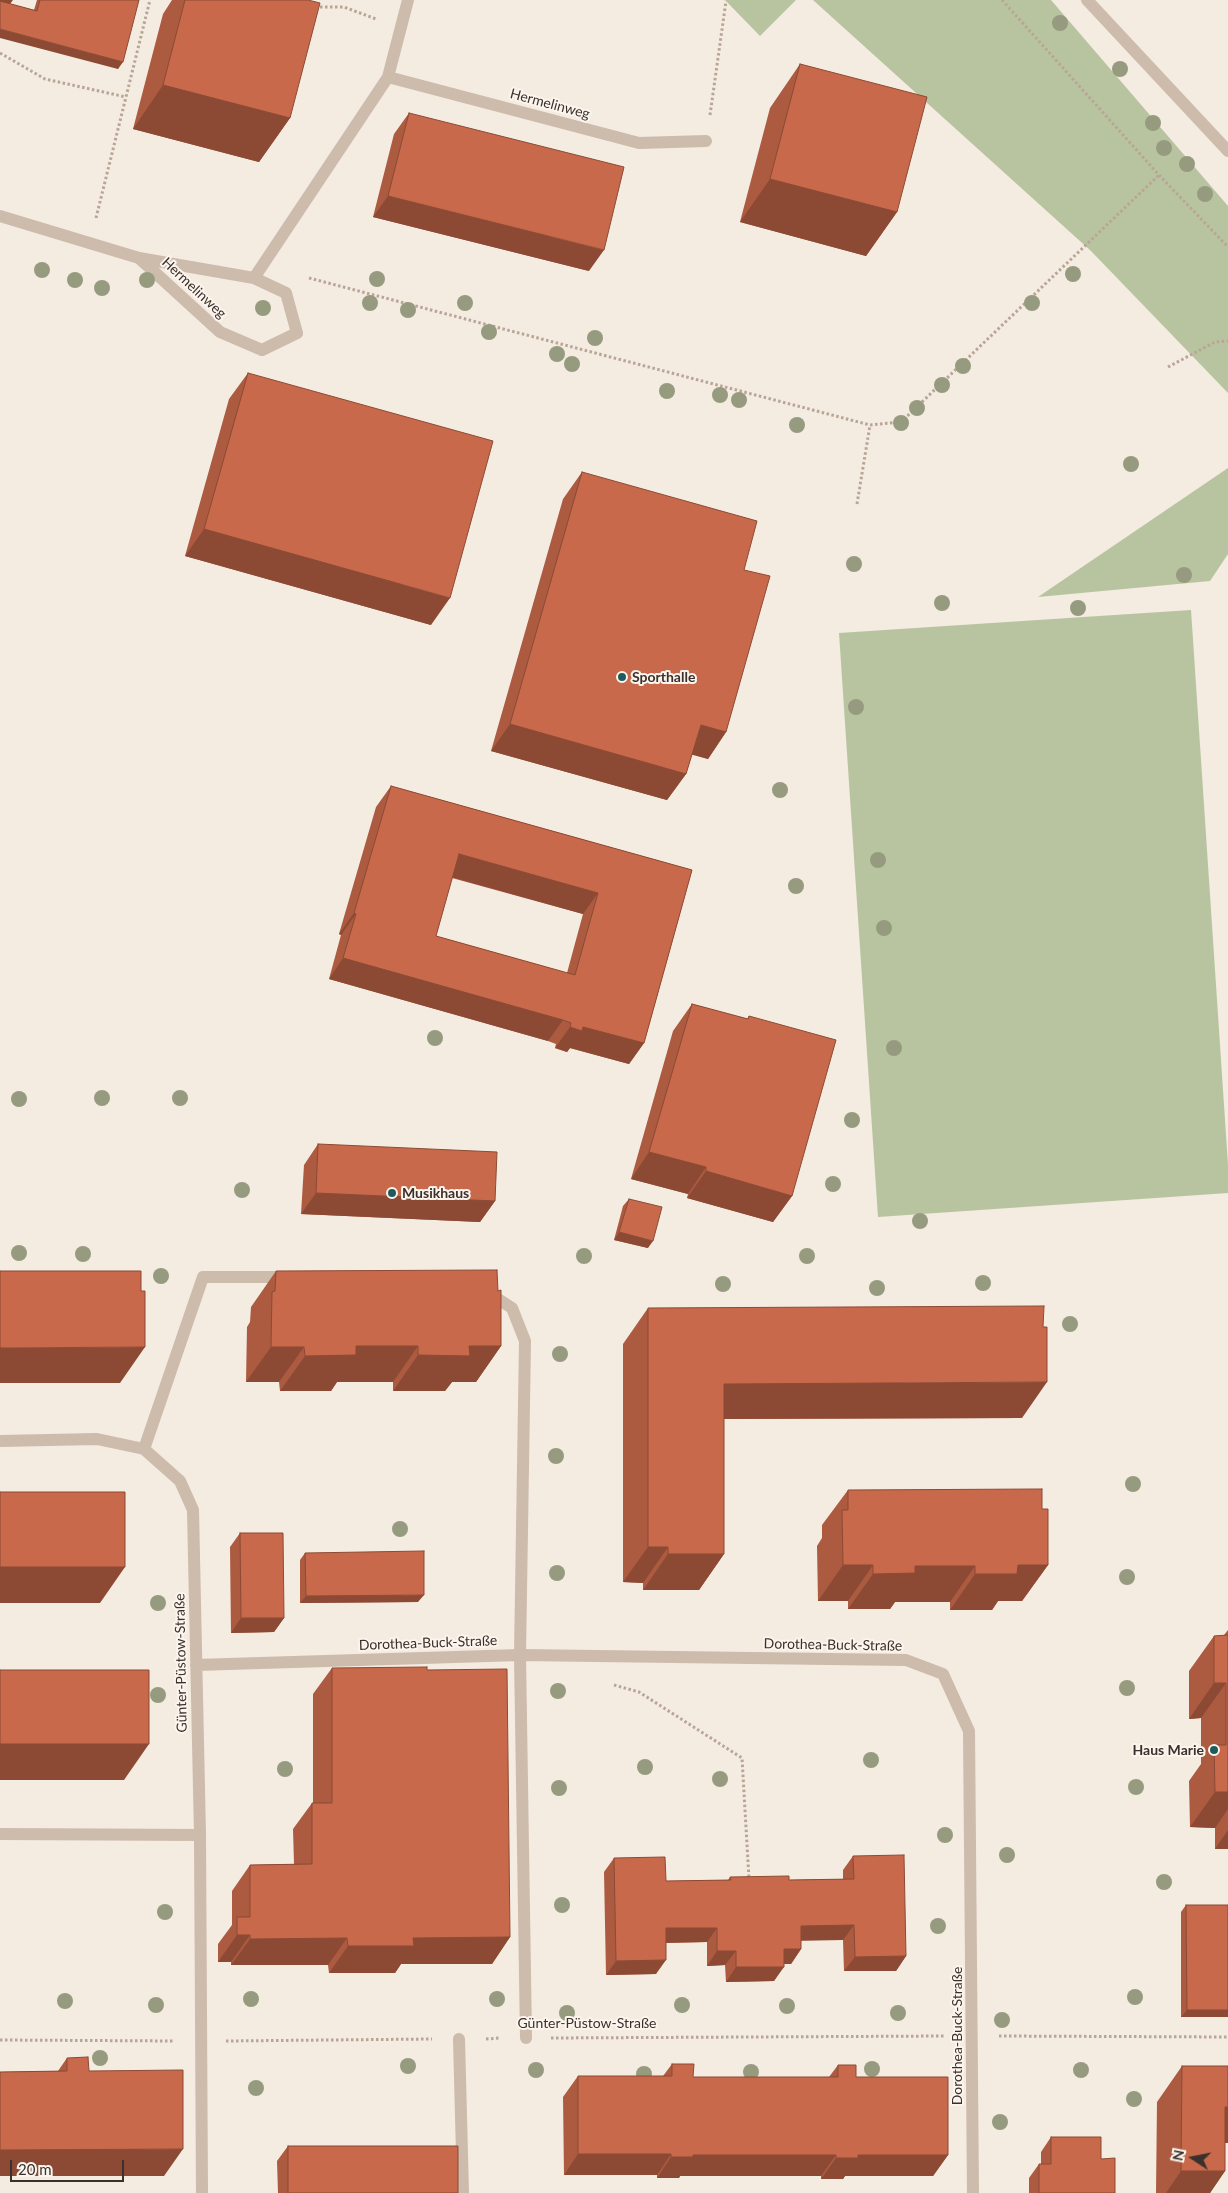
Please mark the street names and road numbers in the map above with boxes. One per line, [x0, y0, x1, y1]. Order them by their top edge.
street label: Hermelinweg [508, 85, 592, 123]
street label: Hermelinweg [158, 254, 230, 322]
street label: Günter-Püstow-Straße [171, 1593, 191, 1733]
street label: Dorothea-Buck-Straße [358, 1632, 498, 1654]
street label: Dorothea-Buck-Straße [764, 1635, 902, 1655]
street label: Dorothea-Buck-Straße [949, 1967, 965, 2105]
street label: Günter-Püstow-Straße [518, 2015, 656, 2031]

